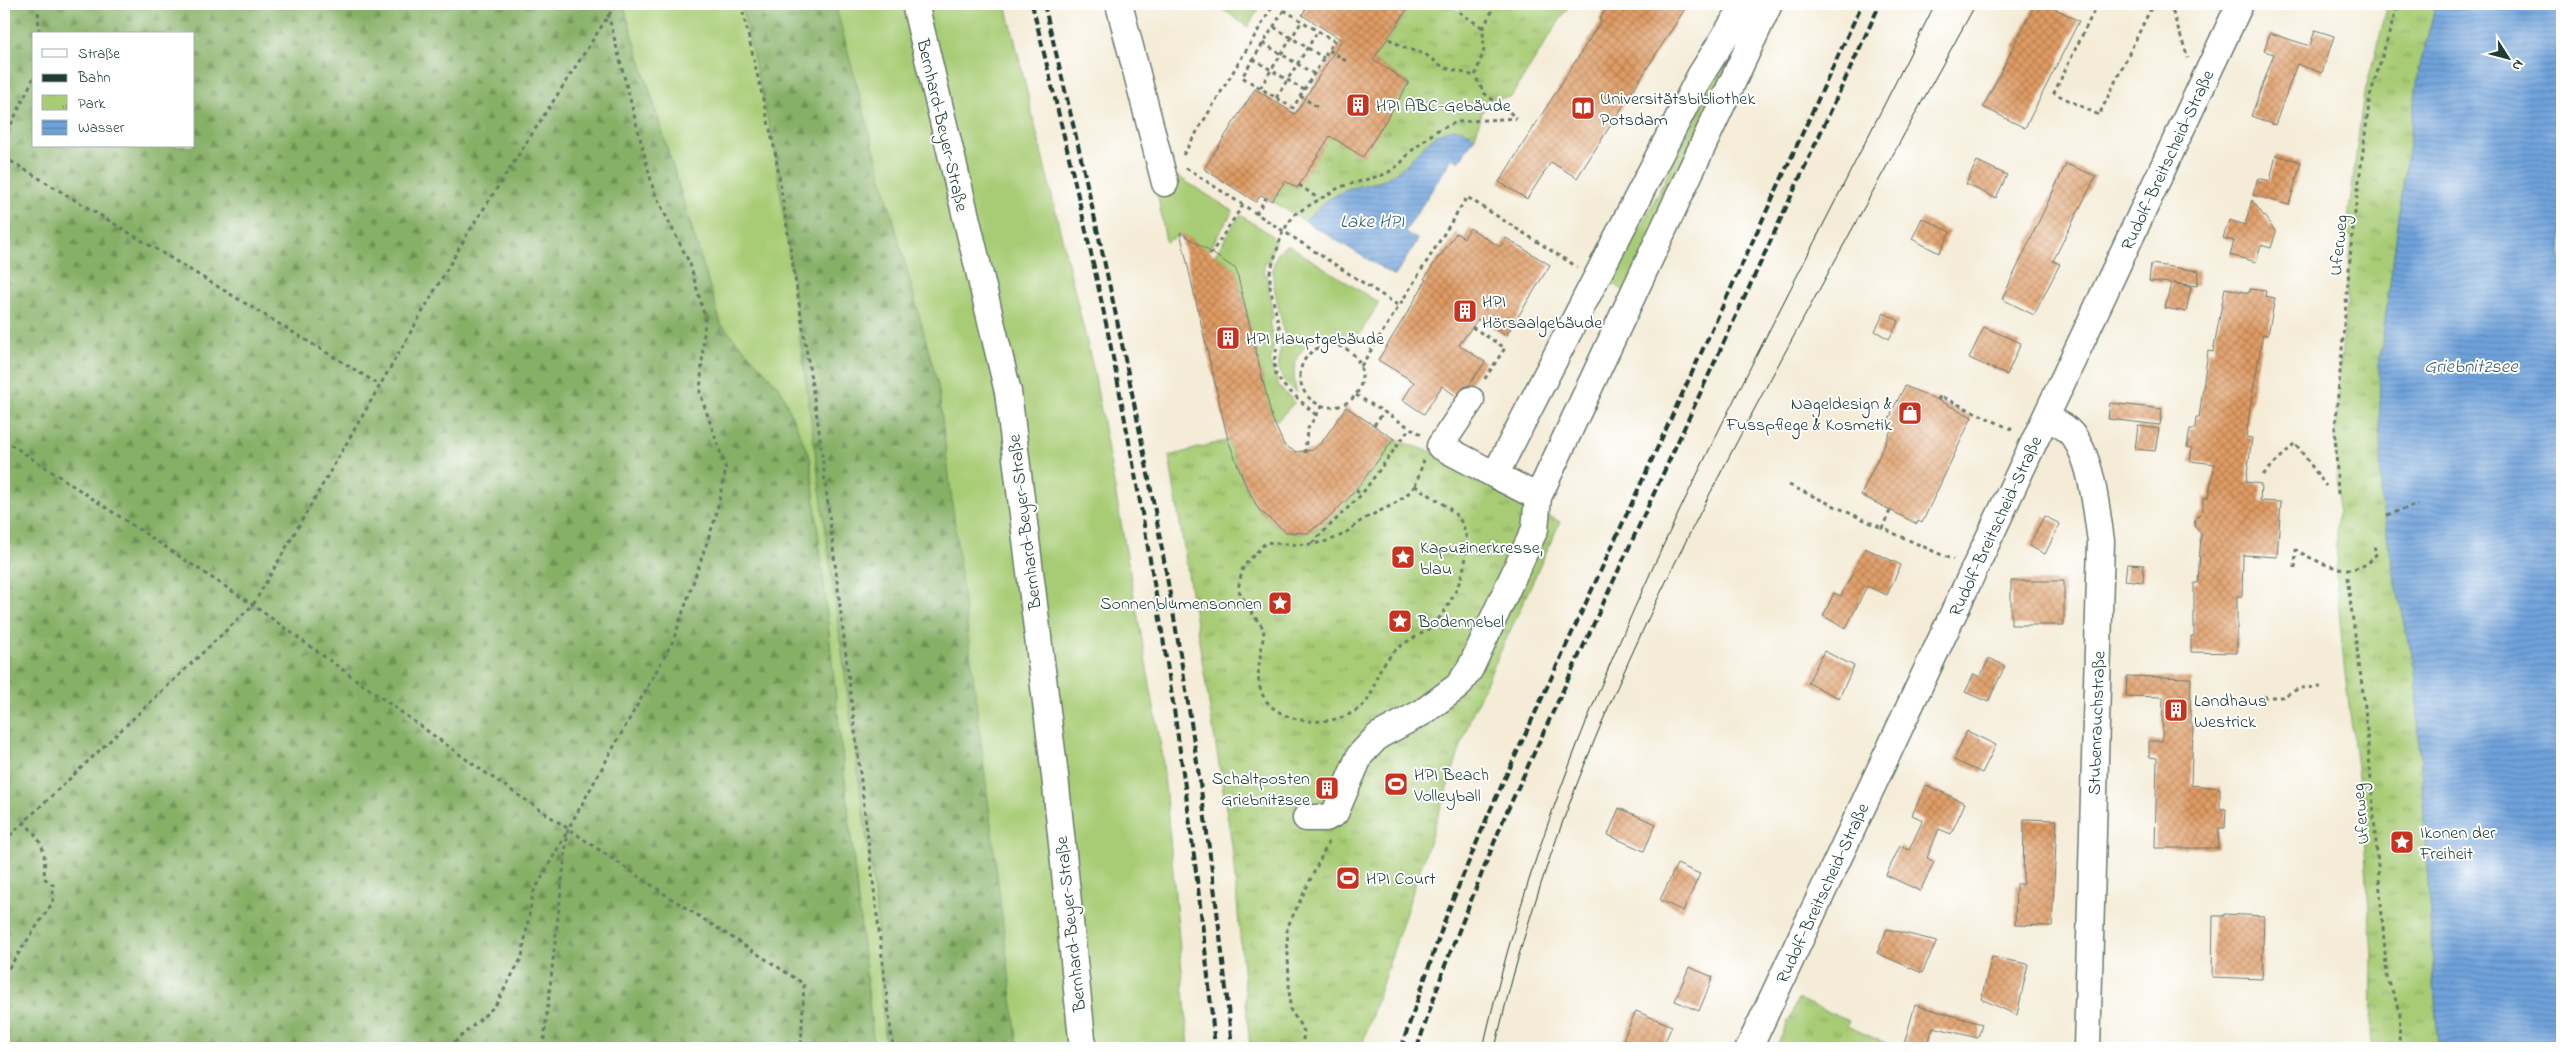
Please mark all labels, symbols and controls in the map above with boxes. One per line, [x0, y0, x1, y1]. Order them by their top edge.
legend [32, 32, 195, 148]
north arrow [2484, 32, 2534, 82]
street label: Bernhard-Beyer-Straße [908, 36, 974, 215]
text: Straße [78, 43, 120, 65]
text: N [2506, 55, 2529, 75]
street label: Rudolf-Breitscheid-Straße [2115, 65, 2223, 255]
text: Bahn [77, 67, 111, 89]
place label: Universitätsbibliothek Potsdam [1600, 87, 1755, 134]
building icon: HPI ABC-Gebäude [1345, 92, 1371, 118]
text: Park [78, 93, 106, 115]
place label: HPI ABC-Gebäude [1376, 94, 1512, 120]
library icon: Universitätsbibliothek Potsdam [1570, 95, 1596, 121]
text: Wasser [78, 117, 125, 139]
water label: Lake HPI [1340, 209, 1405, 236]
street label: Uferweg [2324, 213, 2357, 277]
place label: HPI Hörsaalgebäude [1482, 290, 1603, 338]
building icon: HPI Hörsaalgebäude [1452, 298, 1478, 324]
building icon: HPI Hauptgebäude [1215, 325, 1241, 351]
place label: HPI Hauptgebäude [1246, 327, 1385, 354]
water label: Griebnitzsee [2424, 354, 2519, 381]
place label: Nageldesign & Fusspflege & Kosmetik [1725, 392, 1892, 440]
shop icon: Nageldesign & Fusspflege & Kosmetik [1897, 400, 1923, 426]
street label: Rudolf-Breitscheid-Straße [1943, 431, 2051, 621]
street label: Bernhard-Beyer-Straße [1002, 432, 1050, 612]
place label: Kapuzinerkresse, blau [1420, 536, 1543, 583]
place icon: Kapuzinerkresse, blau [1390, 544, 1416, 570]
place icon: Sonnenblumensonnen [1267, 590, 1293, 616]
place label: Sonnenblumensonnen [1100, 592, 1262, 618]
place icon: Bodennebel [1387, 608, 1413, 634]
place label: Bodennebel [1417, 610, 1504, 636]
street label: Stubenrauchstraße [2082, 650, 2114, 796]
place label: Landhaus Westrick [2194, 689, 2267, 736]
building icon: Landhaus Westrick [2163, 697, 2189, 723]
place label: HPI Beach Volleyball [1413, 763, 1489, 810]
place label: Schaltposten Griebnitzsee [1212, 767, 1311, 814]
sports icon: HPI Beach Volleyball [1383, 771, 1409, 797]
building icon: Schaltposten Griebnitzsee [1314, 775, 1340, 801]
street label: Uferweg [2346, 782, 2379, 846]
street label: Rudolf-Breitscheid-Straße [1770, 798, 1878, 988]
place label: Ikonen der Freiheit [2419, 821, 2496, 868]
place icon: Ikonen der Freiheit [2389, 829, 2415, 855]
street label: Bernhard-Beyer-Straße [1050, 834, 1094, 1014]
sports icon: HPI Court [1335, 865, 1361, 891]
place label: HPI Court [1366, 867, 1436, 893]

